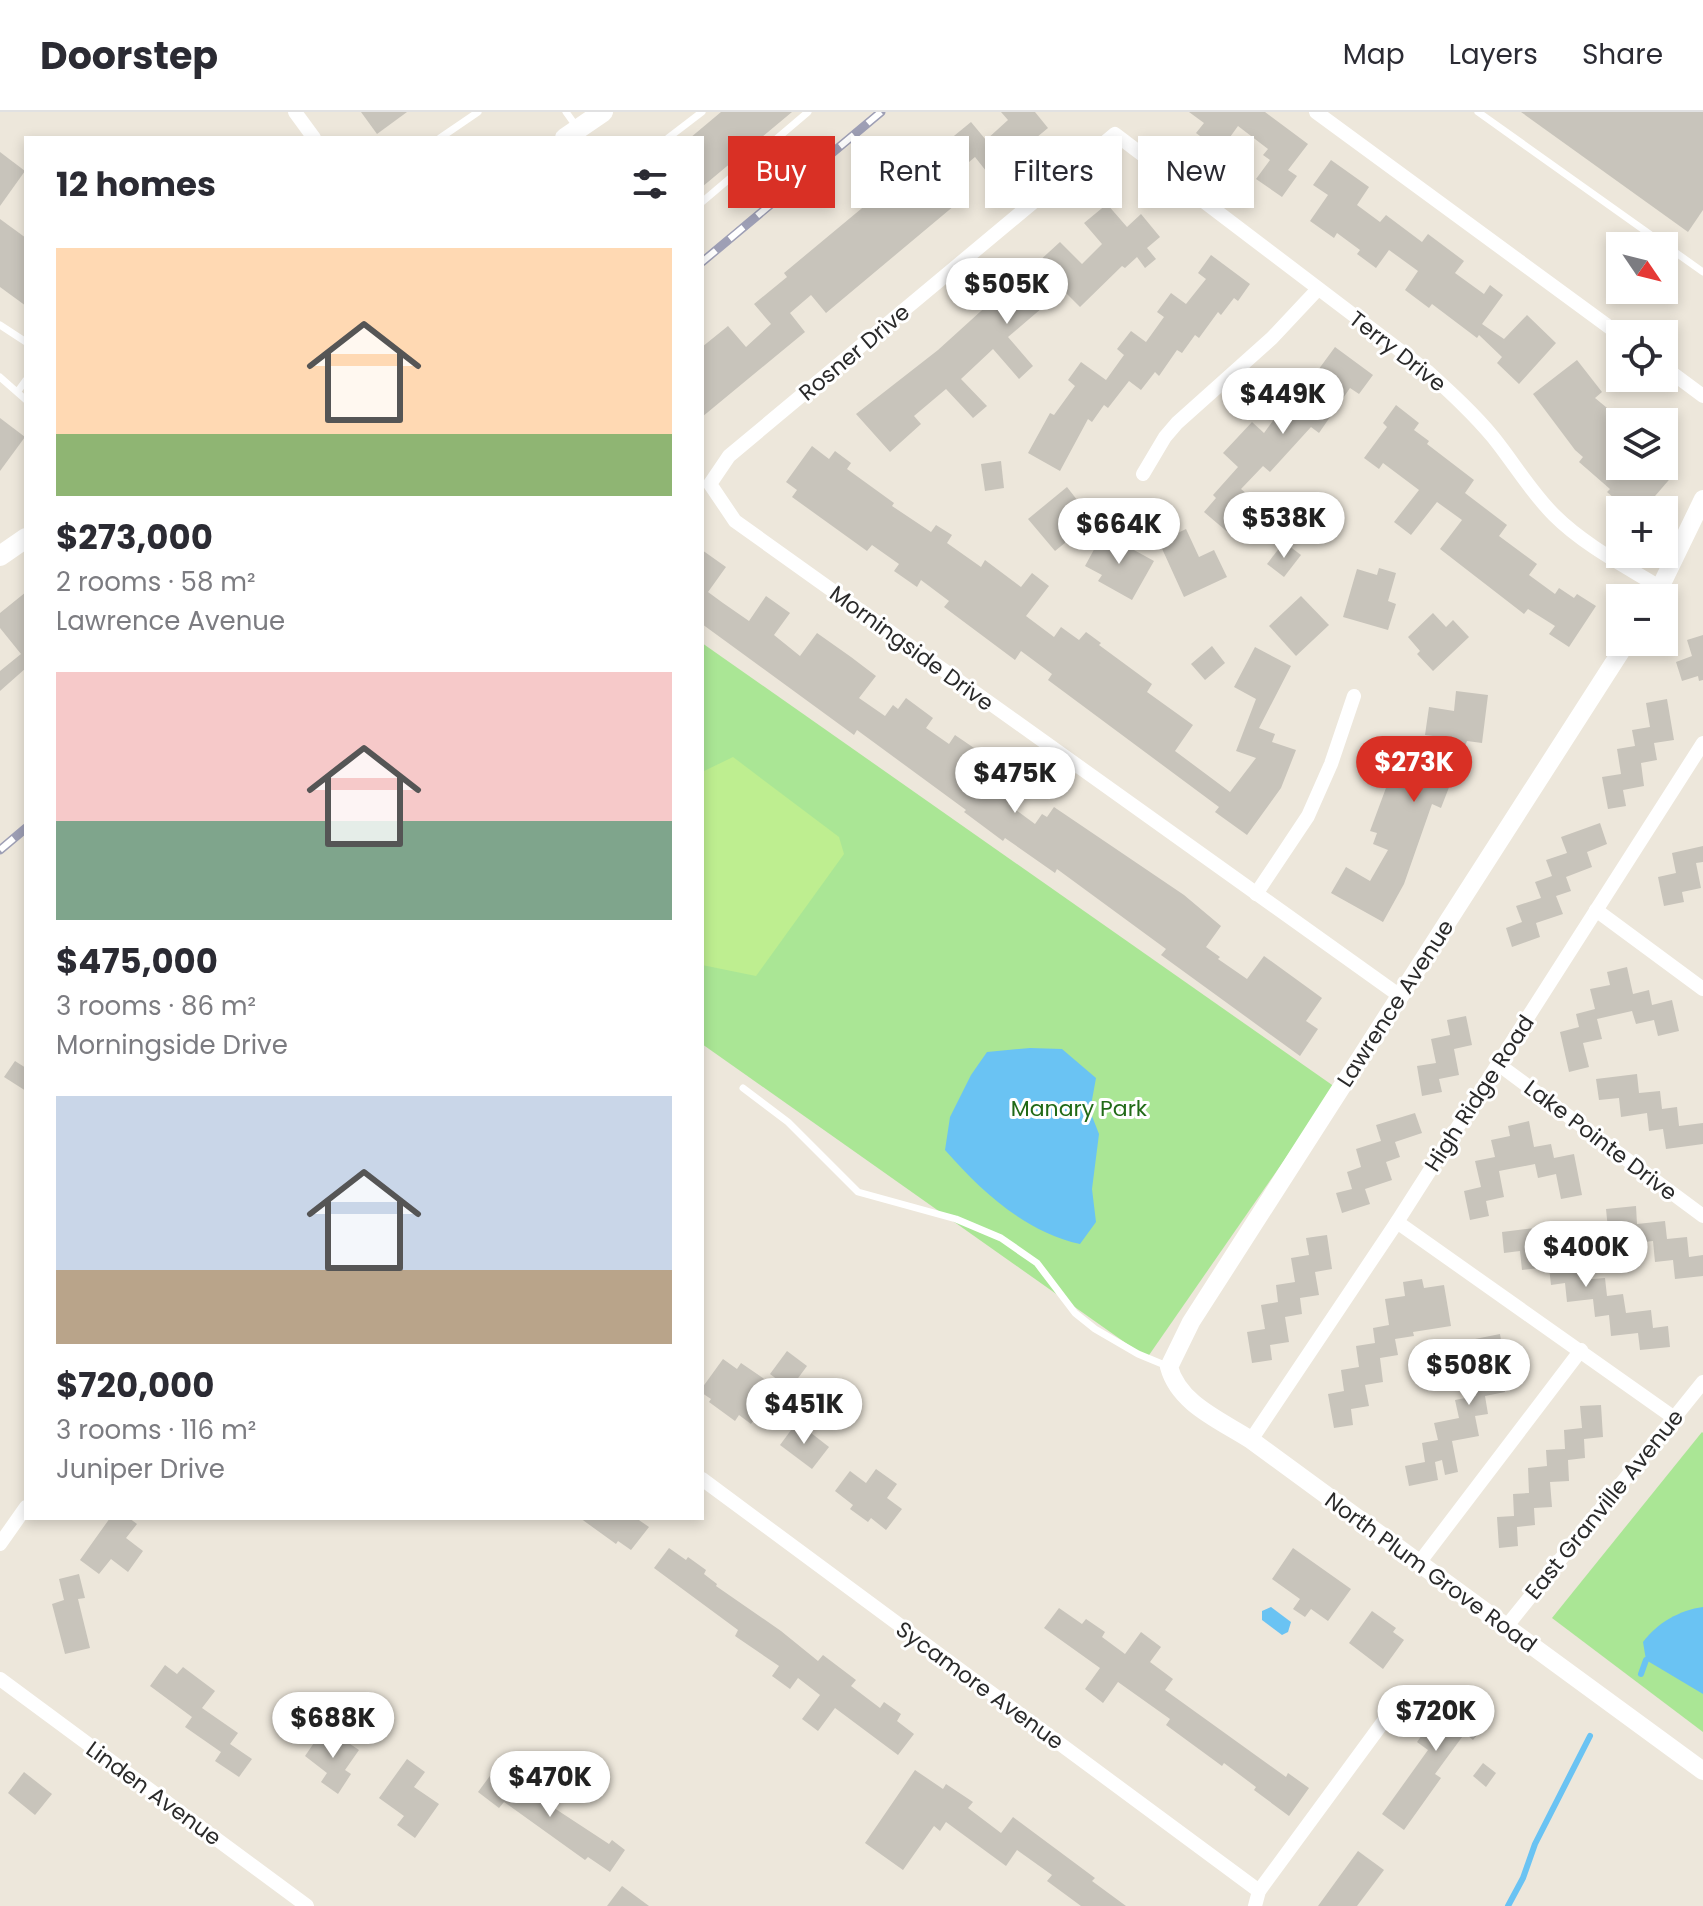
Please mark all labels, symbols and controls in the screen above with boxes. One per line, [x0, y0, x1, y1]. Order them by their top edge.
text: Doorstep [40, 29, 218, 82]
text: Map [1343, 35, 1405, 74]
text: Layers [1449, 35, 1538, 74]
text: Share [1582, 35, 1663, 74]
chip: Buy [728, 136, 835, 208]
chip: Rent [851, 136, 969, 208]
chip: Filters [985, 136, 1122, 208]
chip: New [1138, 136, 1254, 208]
text: 12 homes [56, 160, 216, 208]
icon: filters [628, 162, 672, 206]
north arrow [1606, 232, 1678, 304]
map controls [1606, 232, 1678, 656]
pin: $505K [951, 258, 1063, 326]
text: $505K [964, 266, 1050, 302]
street label: Rosner Drive [792, 297, 916, 408]
icon: home [292, 300, 436, 444]
street label: Terry Drive [1343, 304, 1453, 399]
button: locate [1606, 320, 1678, 392]
pin: $449K [1227, 368, 1339, 436]
text: $449K [1240, 376, 1326, 412]
button: layers [1606, 408, 1678, 480]
pin: $538K [1228, 492, 1340, 560]
button: + [1606, 496, 1678, 568]
pin: $664K [1063, 498, 1175, 566]
text: $538K [1242, 500, 1326, 536]
text: $664K [1076, 506, 1162, 542]
text: $273,000 [56, 513, 213, 561]
text: 2 rooms · 58 m² [56, 564, 256, 600]
street label: Morningside Drive [823, 578, 1000, 719]
button: − [1606, 584, 1678, 656]
text: Lawrence Avenue [56, 603, 285, 639]
icon: home [292, 724, 436, 868]
pin: $273K [1358, 736, 1470, 804]
text: $273K [1374, 744, 1454, 780]
pin: $475K [959, 747, 1071, 815]
text: $475K [973, 755, 1057, 791]
street label: Lawrence Avenue [1330, 914, 1461, 1093]
text: $475,000 [56, 937, 218, 985]
text: 3 rooms · 86 m² [56, 988, 256, 1024]
street label: High Ridge Road [1417, 1009, 1542, 1177]
text: Morningside Drive [56, 1027, 288, 1063]
street label: Lake Pointe Drive [1518, 1073, 1684, 1208]
park label: Manary Park [1011, 1093, 1148, 1124]
icon: home [292, 1148, 436, 1292]
pin: $400K [1530, 1221, 1642, 1289]
text: $400K [1543, 1229, 1629, 1265]
pin: $508K [1413, 1339, 1525, 1407]
text: $508K [1426, 1347, 1512, 1383]
text: $720,000 [56, 1361, 214, 1409]
pin: $451K [748, 1378, 860, 1446]
text: $451K [764, 1386, 844, 1422]
street label: East Granville Avenue [1518, 1403, 1691, 1606]
text: 3 rooms · 116 m² [56, 1412, 256, 1448]
text: Juniper Drive [56, 1451, 225, 1487]
street label: North Plum Grove Road [1318, 1485, 1543, 1660]
street label: Sycamore Avenue [889, 1614, 1070, 1757]
pin: $720K [1380, 1685, 1492, 1753]
pin: $688K [277, 1692, 389, 1760]
text: $720K [1396, 1693, 1476, 1729]
text: $688K [290, 1700, 376, 1736]
street label: Linden Avenue [80, 1734, 228, 1853]
pin: $470K [494, 1751, 606, 1819]
text: $470K [508, 1759, 592, 1795]

